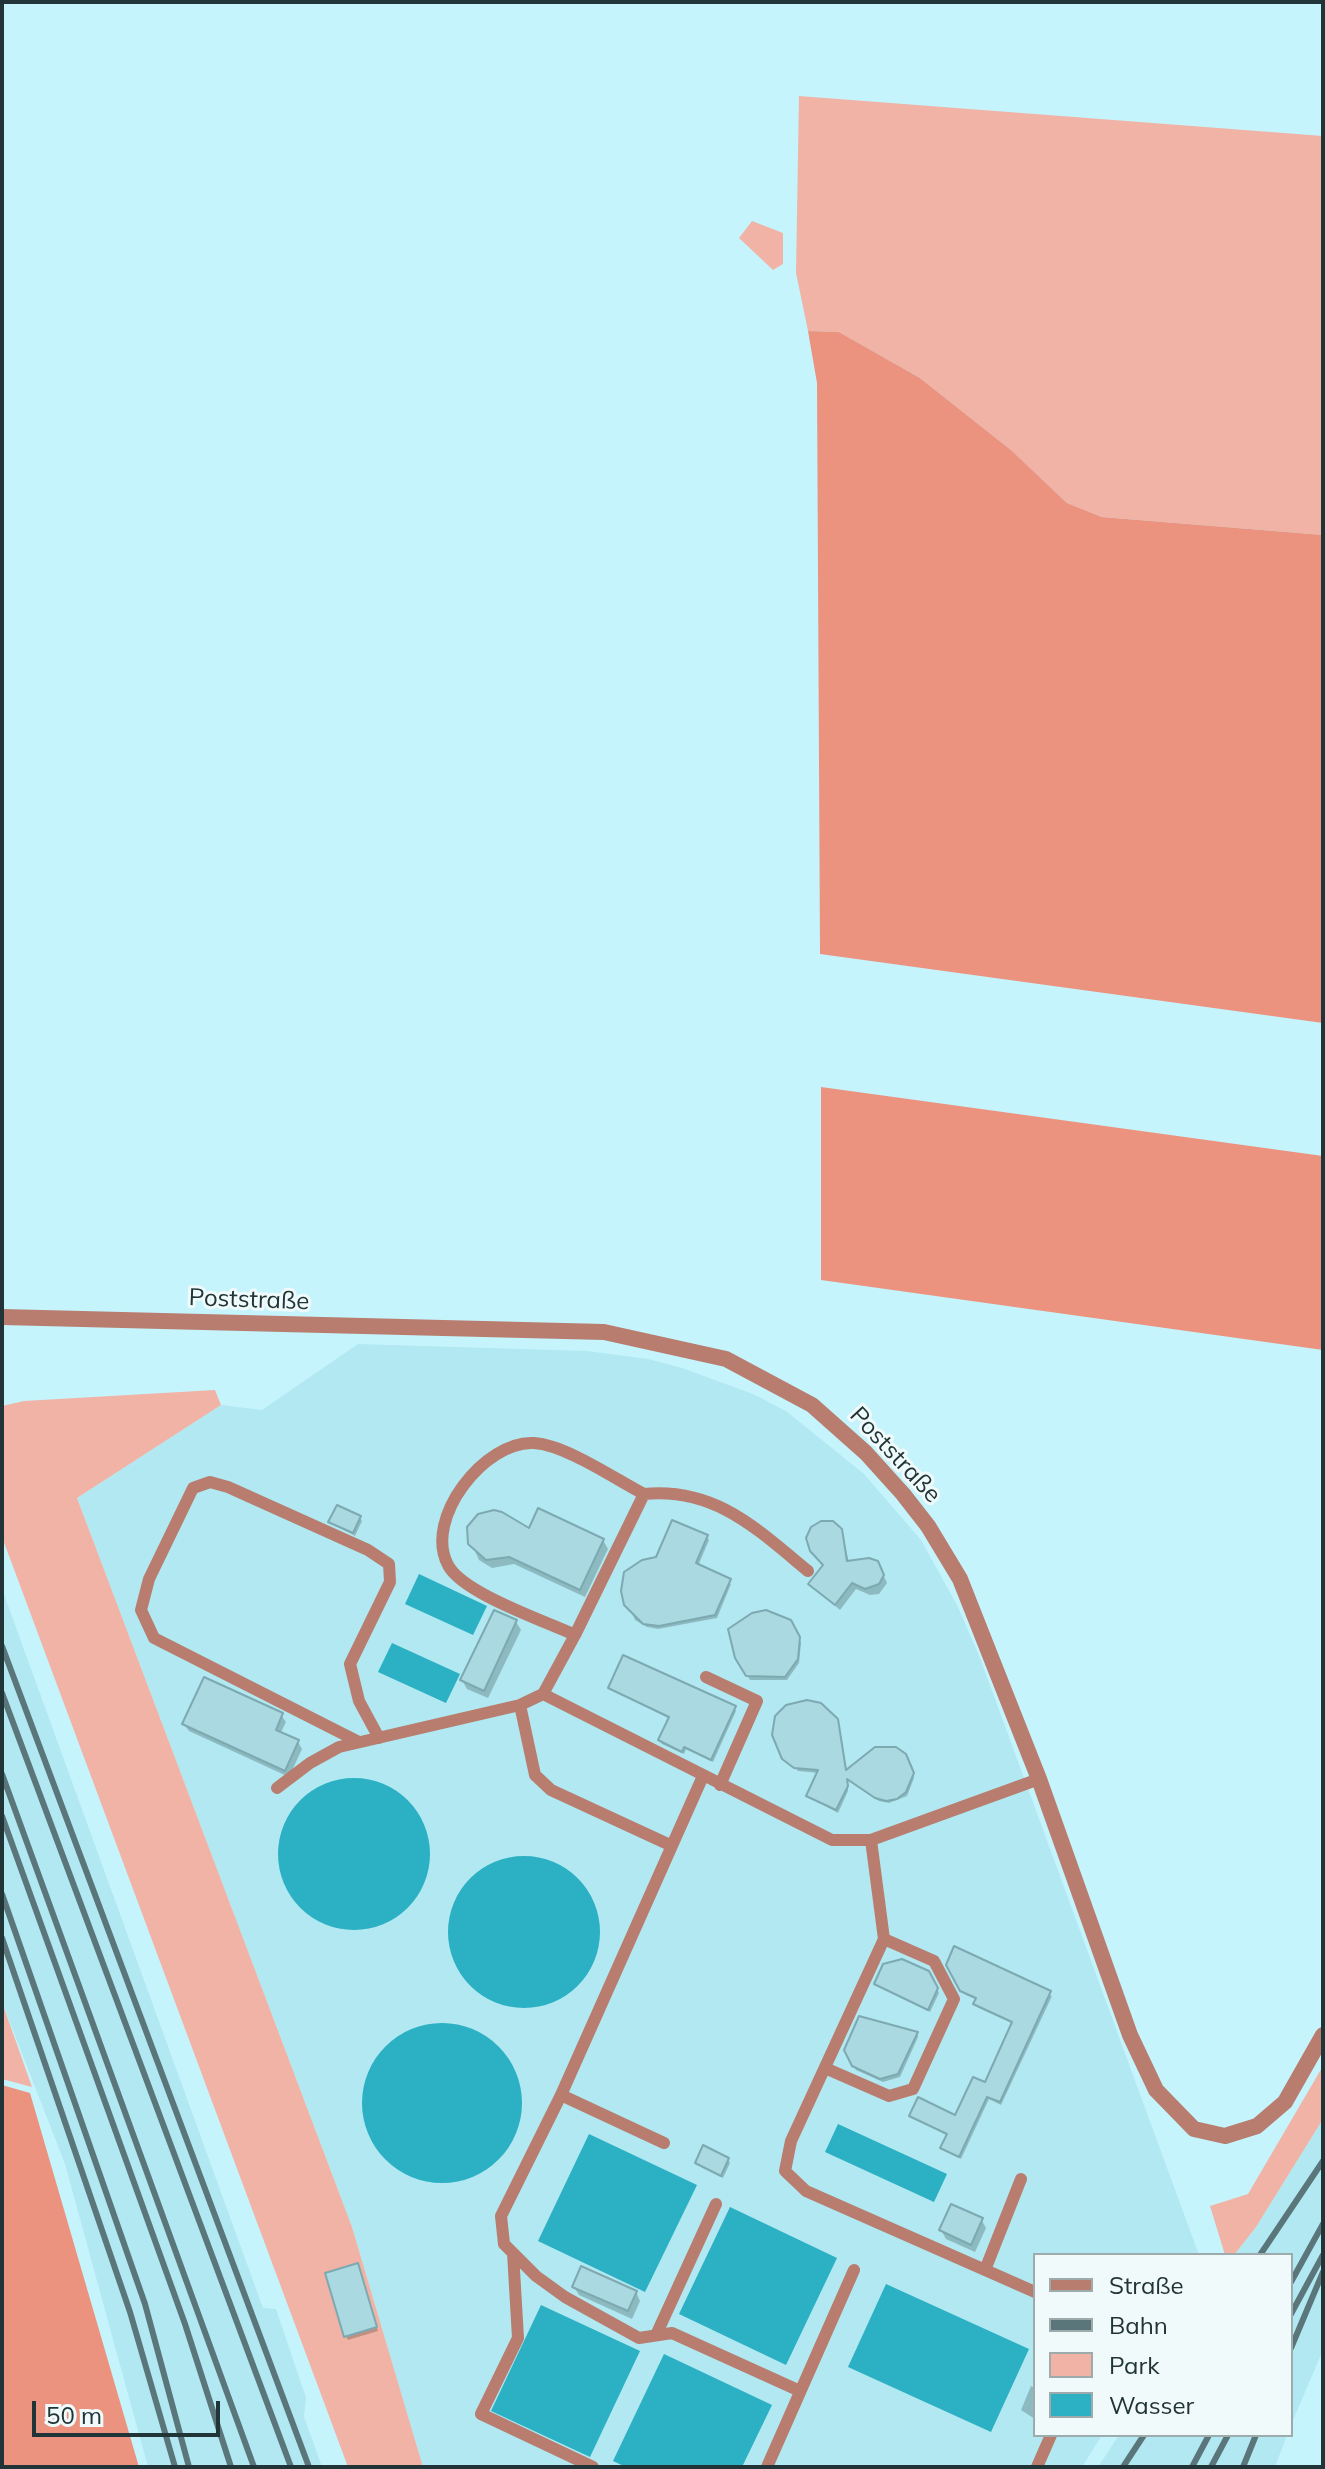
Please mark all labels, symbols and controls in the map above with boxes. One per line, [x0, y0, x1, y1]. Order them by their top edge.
street label: Poststraße [188, 1284, 310, 1316]
street label: Poststraße [843, 1401, 947, 1509]
legend [1033, 2253, 1293, 2437]
text: Straße [1109, 2270, 1184, 2300]
text: Bahn [1109, 2310, 1168, 2340]
text: Park [1109, 2350, 1160, 2380]
scale bar [36, 2385, 224, 2435]
text: Wasser [1109, 2390, 1194, 2420]
text: 50 m [46, 2400, 102, 2430]

